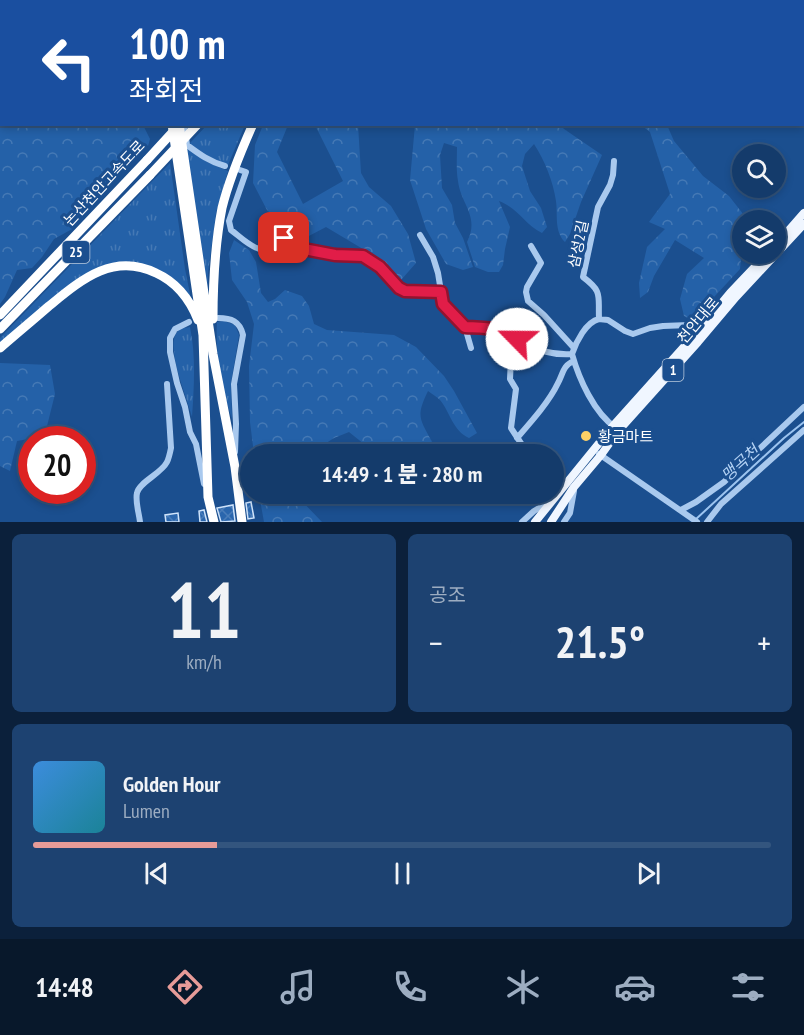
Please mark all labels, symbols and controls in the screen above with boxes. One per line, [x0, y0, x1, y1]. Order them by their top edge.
text: 100 m [129, 16, 226, 71]
icon: left [30, 24, 108, 102]
text: 좌회전 [129, 73, 204, 107]
street label: 논산천안고속도로 [59, 136, 149, 230]
map controls [732, 144, 786, 264]
button: search [732, 144, 786, 198]
button: layers [732, 210, 786, 264]
pin [258, 212, 309, 263]
street label: 삼성2길 [564, 218, 592, 270]
icon: arrive [267, 221, 300, 254]
road number: 25 [62, 241, 90, 263]
street label: 천안대로 [673, 293, 723, 347]
position arrow [485, 307, 549, 371]
road number: 1 [662, 359, 684, 381]
speed limit sign: 20 [18, 426, 96, 504]
place label: 황금마트 [598, 427, 653, 446]
marker: 황금마트 [579, 429, 593, 443]
water label: 맹곡천 [717, 439, 765, 485]
text: 14:49 · 1 분 · 280 m [322, 460, 482, 488]
text: 11 [167, 559, 241, 660]
text: 공조 [429, 582, 466, 608]
text: 21.5° [555, 612, 645, 670]
text: − [429, 621, 443, 664]
text: + [757, 621, 771, 664]
text: km/h [186, 649, 222, 675]
text: Golden Hour [123, 770, 221, 798]
text: Lumen [123, 798, 170, 824]
icon: previous [140, 857, 173, 890]
icon: pause [386, 857, 419, 890]
icon: next [632, 857, 665, 890]
icon: directions [164, 966, 206, 1008]
icon: music [277, 966, 319, 1008]
icon: phone [389, 966, 431, 1008]
icon: climate [502, 966, 544, 1008]
icon: car [614, 966, 656, 1008]
icon: filters [727, 966, 769, 1008]
text: 14:48 [35, 970, 94, 1004]

